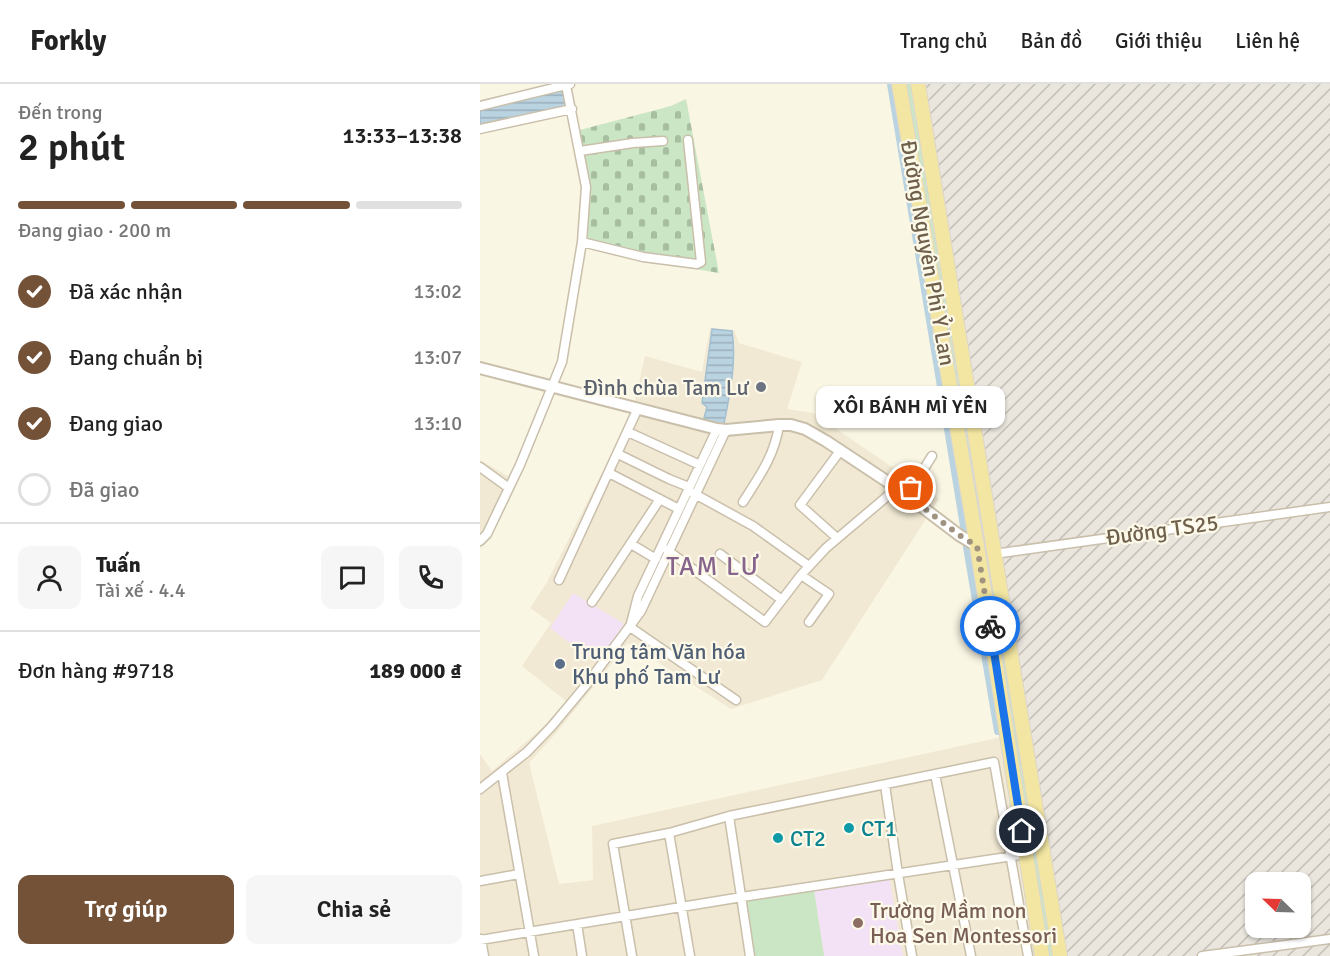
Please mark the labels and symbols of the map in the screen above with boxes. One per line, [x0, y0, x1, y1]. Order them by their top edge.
street label: Đường Nguyên Phi Ỷ Lan [895, 138, 961, 368]
place label: Đình chùa Tam Lư [583, 374, 750, 401]
marker: Đình chùa Tam Lư [754, 380, 768, 394]
callout: XÔI BÁNH MÌ YÊN [816, 386, 1006, 428]
pin [885, 462, 936, 513]
street label: Đường TS25 [1104, 509, 1220, 551]
district label: TAM LƯ [666, 551, 760, 583]
courier [960, 596, 1020, 656]
place label: Trung tâm Văn hóa Khu phố Tam Lư [572, 638, 746, 690]
marker: Trung tâm Văn hóa Khu phố Tam Lư [553, 657, 567, 671]
pin [996, 805, 1047, 856]
place label: CT1 [861, 815, 897, 842]
marker: CT1 [842, 821, 856, 835]
place label: CT2 [790, 825, 826, 852]
marker: CT2 [771, 831, 785, 845]
north arrow [1245, 872, 1311, 938]
place label: Trường Mầm non Hoa Sen Montessori [870, 897, 1057, 949]
marker: Trường Mầm non Hoa Sen Montessori [851, 916, 865, 930]

